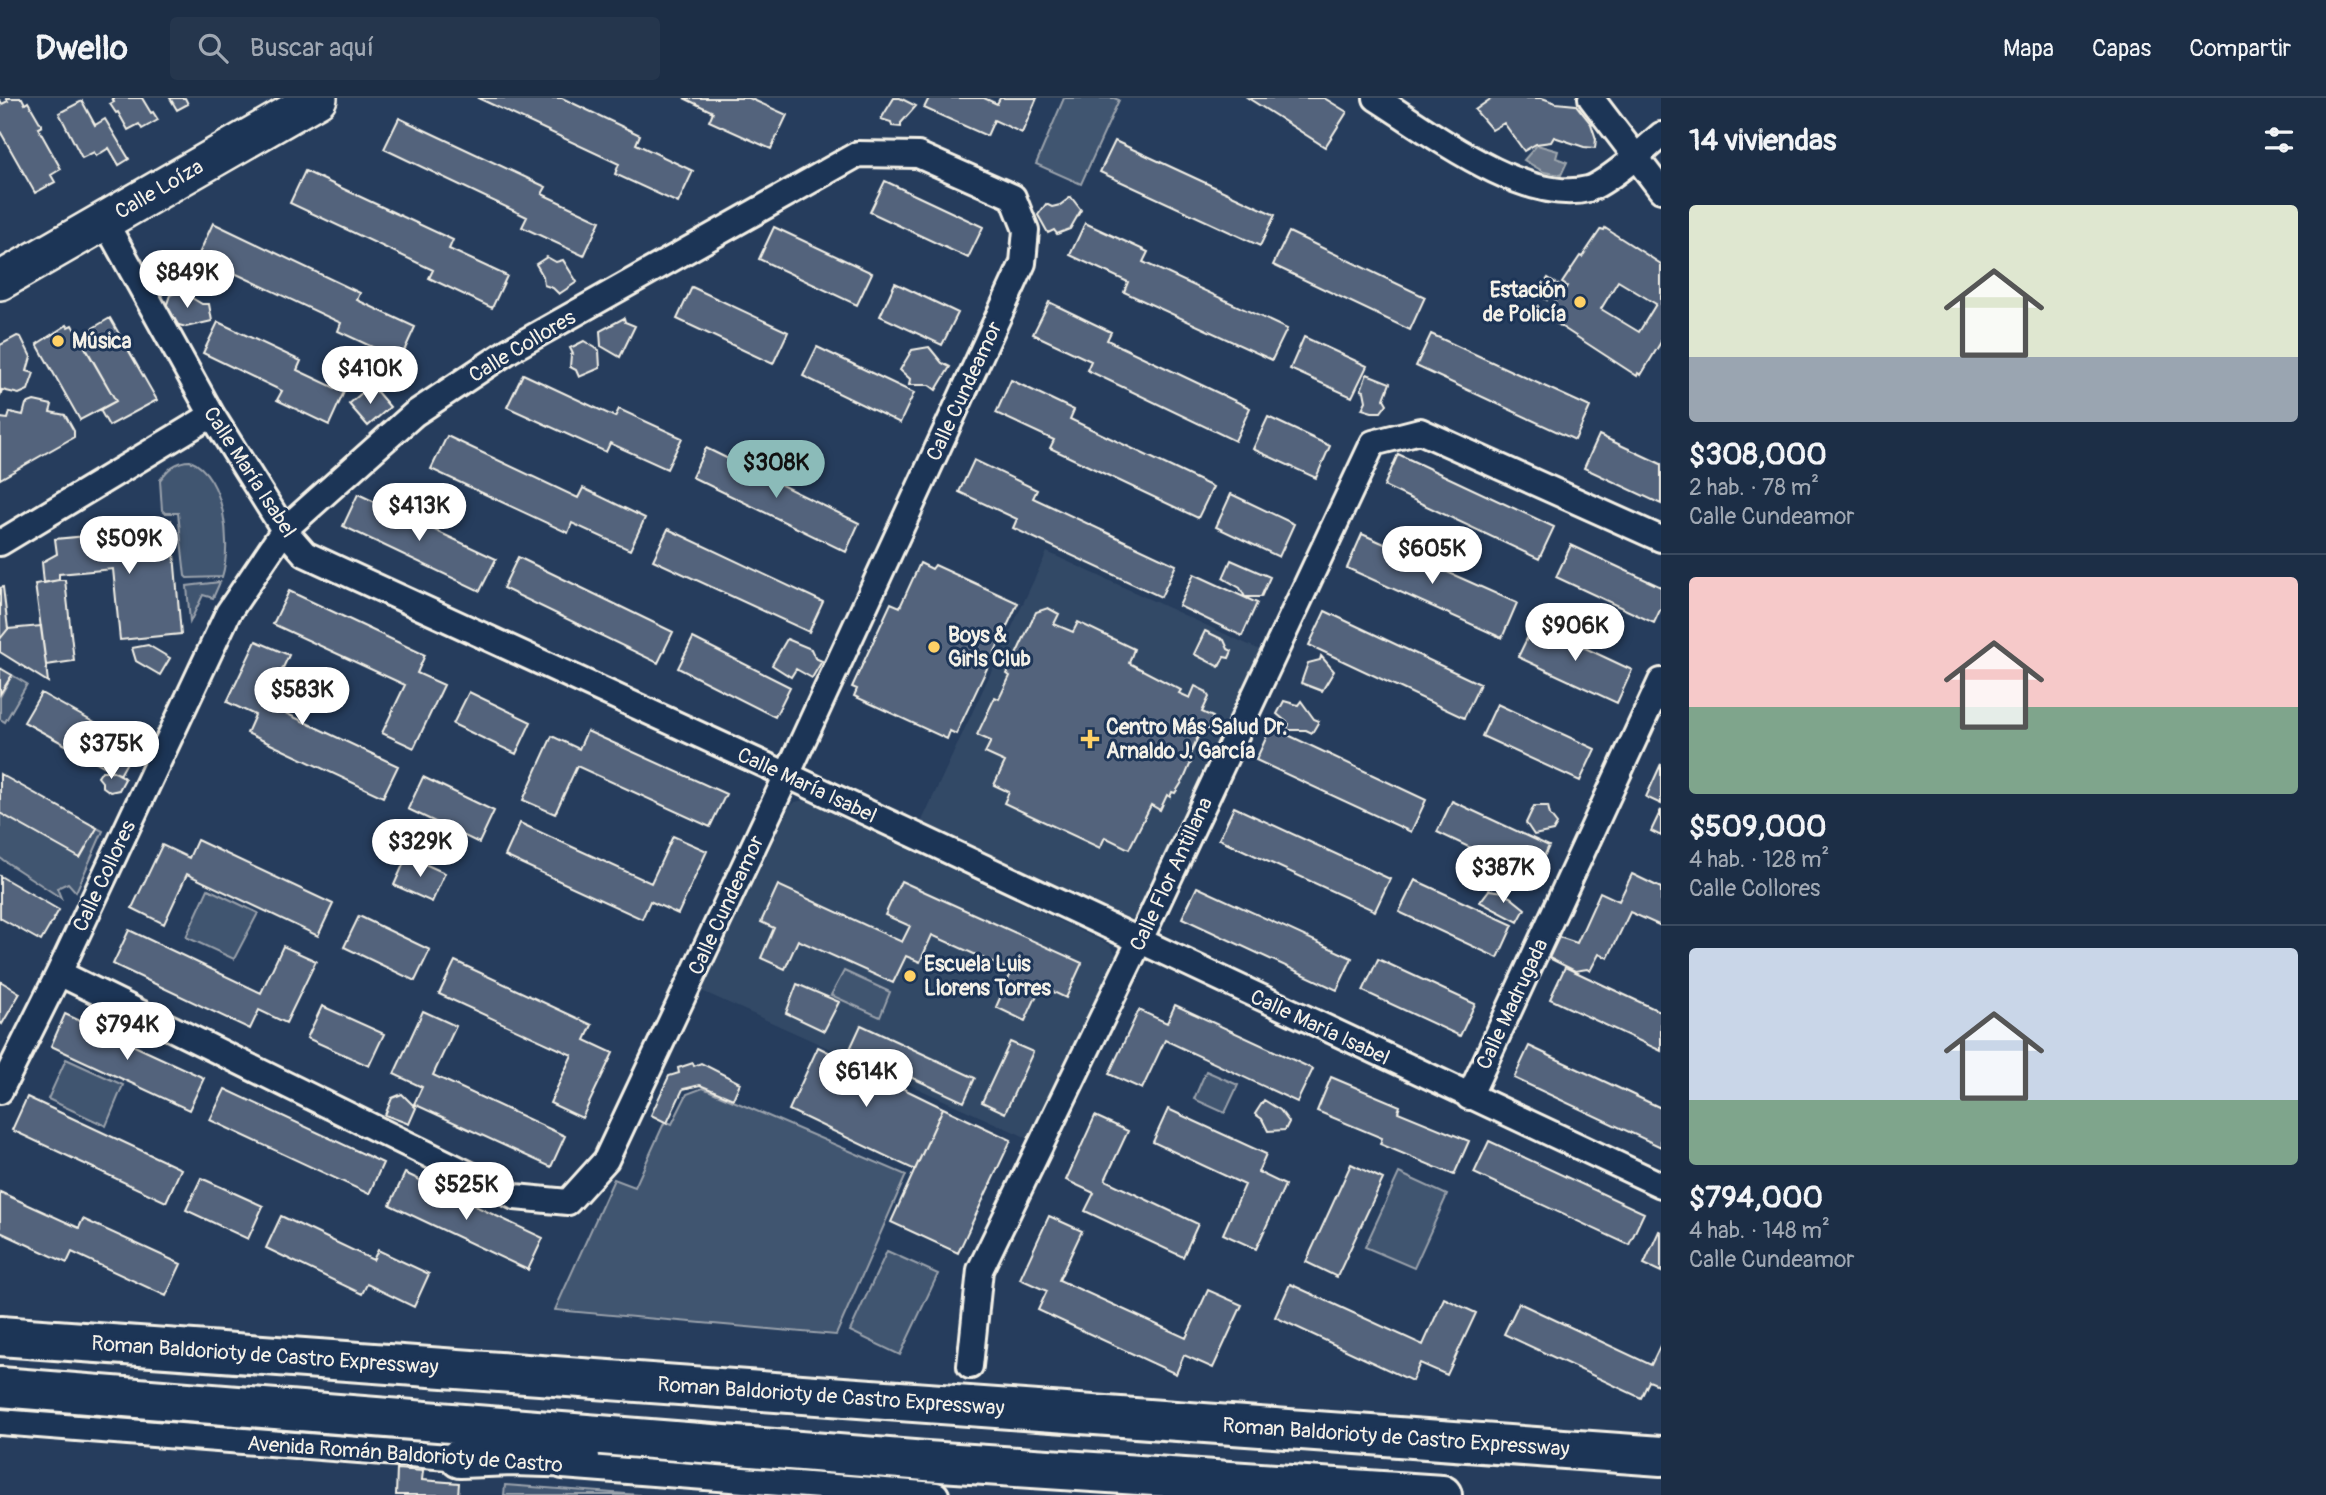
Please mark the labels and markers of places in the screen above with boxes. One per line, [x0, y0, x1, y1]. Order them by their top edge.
pin: $849K [138, 250, 236, 310]
place label: Estación de Policía [1483, 277, 1566, 328]
marker: Estación de Policía [1572, 294, 1588, 310]
place label: Música [72, 328, 132, 355]
marker: Música [50, 333, 66, 349]
pin: $410K [321, 346, 419, 406]
pin: $308K [727, 440, 825, 500]
pin: $413K [370, 484, 468, 543]
pin: $509K [80, 517, 178, 576]
pin: $605K [1383, 526, 1481, 586]
pin: $906K [1526, 603, 1624, 663]
place label: Boys & Girls Club [948, 622, 1031, 673]
marker: Boys & Girls Club [926, 639, 942, 655]
pin: $583K [253, 668, 351, 727]
place label: Centro Más Salud Dr. Arnaldo J. García [1106, 714, 1287, 765]
pin: $375K [62, 722, 160, 781]
marker: Centro Más Salud Dr. Arnaldo J. García [1080, 729, 1100, 749]
pin: $329K [371, 820, 469, 879]
pin: $387K [1454, 846, 1552, 905]
place label: Escuela Luis Llorens Torres [924, 951, 1051, 1002]
marker: Escuela Luis Llorens Torres [902, 968, 918, 984]
pin: $794K [78, 1002, 176, 1062]
pin: $614K [817, 1049, 915, 1109]
pin: $525K [417, 1162, 515, 1222]

